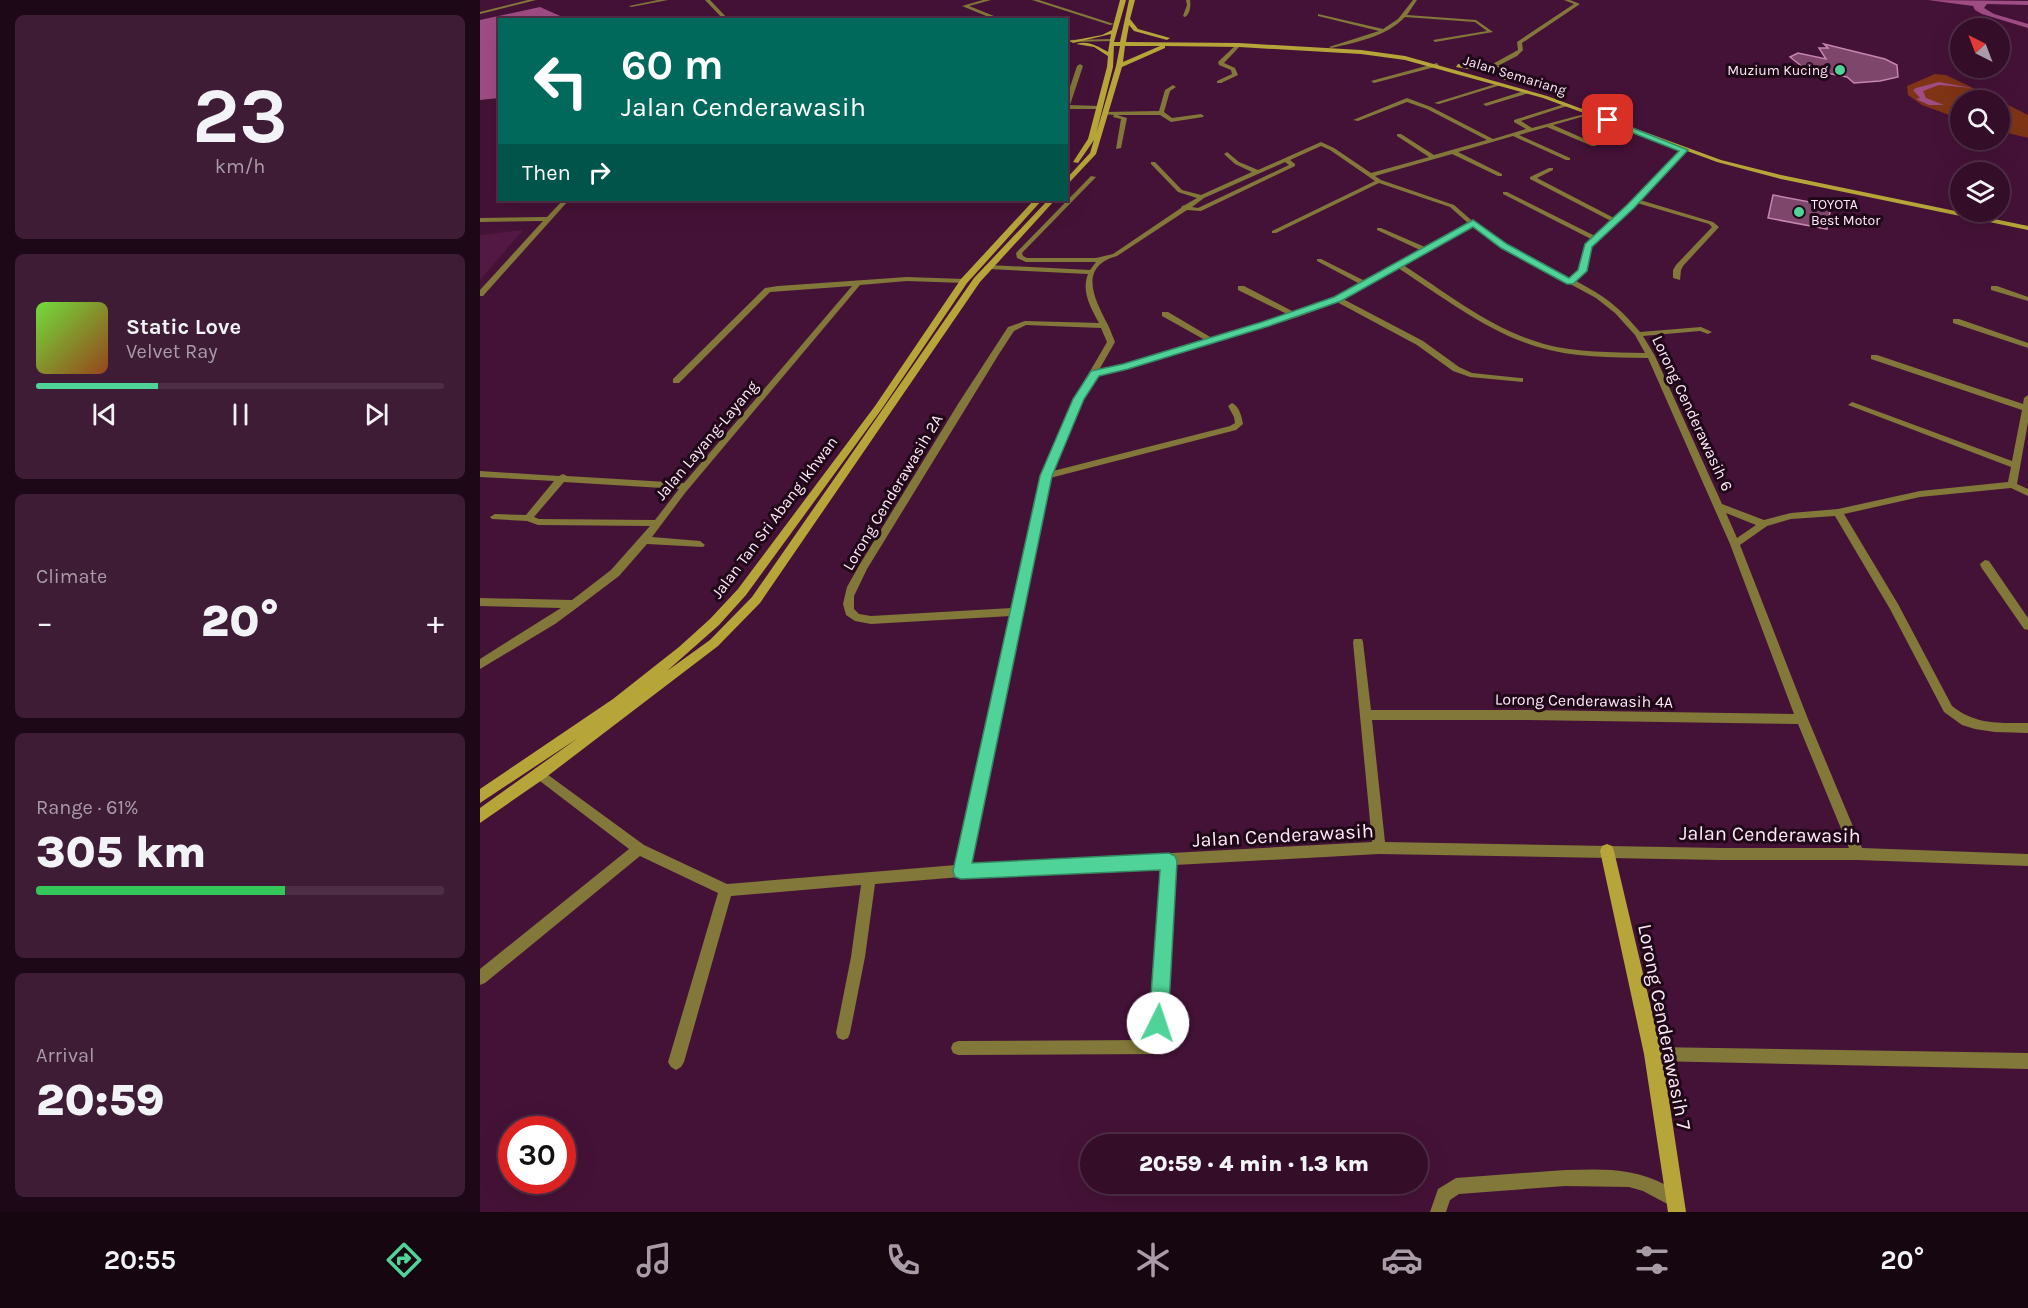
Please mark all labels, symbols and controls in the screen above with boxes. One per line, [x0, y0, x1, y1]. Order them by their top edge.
north arrow [1950, 18, 2010, 78]
map controls [1950, 18, 2010, 222]
text: 60 m [621, 40, 724, 90]
icon: left [522, 42, 600, 120]
street label: Jalan Semariang [1461, 52, 1568, 99]
place label: Muzium Kucing [1727, 62, 1828, 79]
marker: Muzium Kucing [1833, 63, 1847, 77]
text: 23 [192, 70, 288, 162]
button: search [1950, 90, 2010, 150]
text: Jalan Cenderawasih [621, 91, 866, 123]
pin [1582, 94, 1633, 145]
icon: arrive [1591, 103, 1624, 136]
text: km/h [215, 155, 265, 178]
icon: right [583, 156, 616, 189]
text: Then [522, 160, 571, 186]
button: layers [1950, 162, 2010, 222]
place label: TOYOTA Best Motor [1811, 196, 1881, 229]
marker: TOYOTA Best Motor [1792, 205, 1806, 219]
text: Static Love [126, 314, 241, 340]
street label: Lorong Cenderawasih 6 [1648, 332, 1737, 494]
text: Velvet Ray [126, 340, 218, 363]
street label: Jalan Layang-Layang [651, 377, 762, 504]
icon: previous [88, 398, 121, 431]
icon: pause [224, 398, 257, 431]
icon: next [360, 398, 393, 431]
street label: Lorong Cenderawasih 2A [838, 411, 947, 574]
street label: Jalan Tan Sri Abang Ikhwan [707, 432, 842, 602]
text: Climate [36, 565, 107, 588]
text: 20° [201, 595, 279, 647]
text: − [36, 603, 53, 641]
text: + [427, 603, 444, 641]
street label: Lorong Cenderawasih 4A [1495, 689, 1673, 712]
text: Range · 61% [36, 796, 139, 819]
street label: Jalan Cenderawasih [1192, 819, 1374, 852]
street label: Jalan Cenderawasih [1679, 821, 1861, 848]
text: 305 km [36, 826, 206, 878]
street label: Lorong Cenderawasih 7 [1633, 922, 1696, 1133]
position arrow [1126, 991, 1190, 1055]
text: Arrival [36, 1044, 95, 1067]
text: 20:59 [36, 1074, 165, 1126]
speed limit sign: 30 [498, 1116, 576, 1194]
text: 20:59 · 4 min · 1.3 km [1139, 1151, 1369, 1177]
icon: directions [383, 1239, 425, 1281]
icon: music [633, 1239, 675, 1281]
icon: phone [882, 1239, 924, 1281]
icon: climate [1132, 1239, 1174, 1281]
icon: car [1381, 1239, 1423, 1281]
icon: filters [1631, 1239, 1673, 1281]
text: 20:55 [104, 1244, 176, 1276]
text: 20° [1880, 1244, 1924, 1276]

